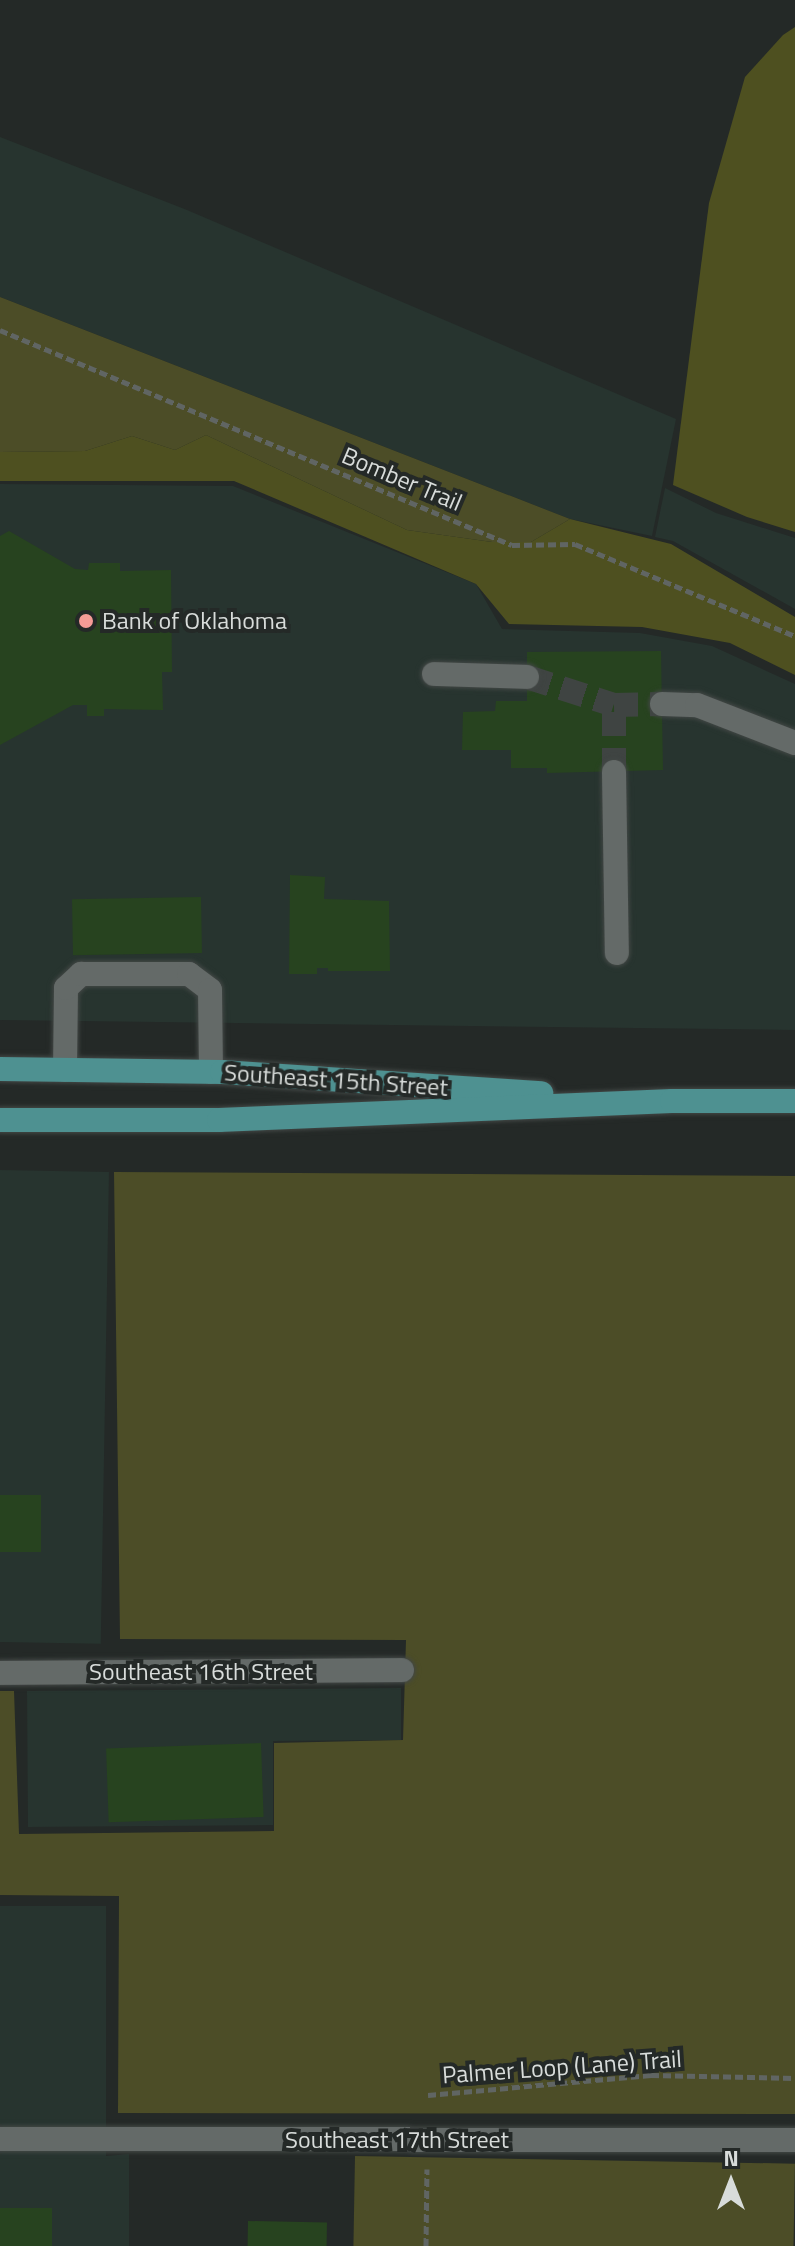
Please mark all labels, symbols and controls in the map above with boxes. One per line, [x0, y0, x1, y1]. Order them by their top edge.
street label: Bomber Trail [338, 441, 466, 517]
place label: Bank of Oklahoma [102, 607, 287, 635]
marker: Bank of Oklahoma [77, 612, 95, 630]
street label: Southeast 15th Street [223, 1058, 449, 1102]
street label: Southeast 16th Street [89, 1658, 313, 1686]
street label: Palmer Loop (Lane) Trail [441, 2044, 683, 2090]
street label: Southeast 17th Street [285, 2126, 509, 2154]
text: N [723, 2141, 739, 2175]
north arrow [691, 2142, 771, 2222]

